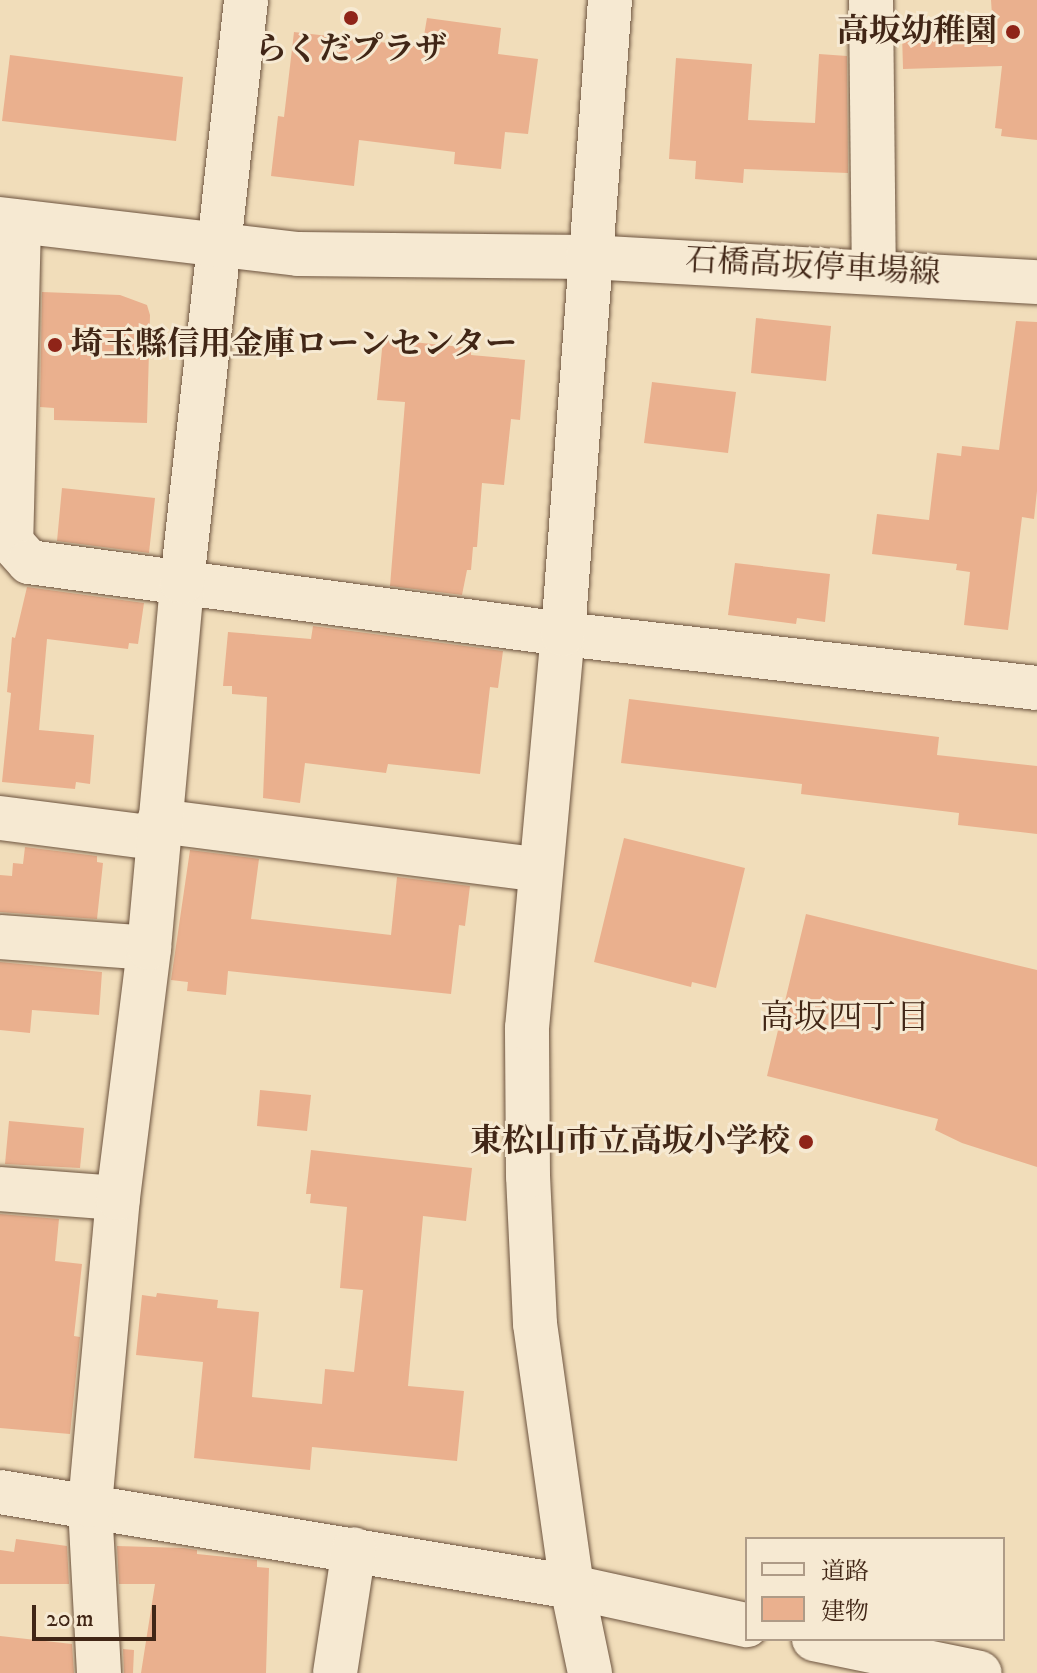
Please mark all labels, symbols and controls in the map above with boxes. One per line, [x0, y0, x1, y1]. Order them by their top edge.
marker: らくだプラザ [342, 9, 360, 27]
place label: 高坂幼稚園 [837, 13, 997, 51]
marker: 高坂幼稚園 [1004, 23, 1022, 41]
place label: らくだプラザ [255, 31, 447, 69]
street label: 石橋高坂停車場線 [684, 242, 942, 294]
place label: 埼玉縣信用金庫ローンセンター [71, 326, 519, 364]
marker: 埼玉縣信用金庫ローンセンター [46, 336, 64, 354]
district label: 高坂四丁目 [760, 999, 930, 1039]
place label: 東松山市立高坂小学校 [470, 1123, 790, 1161]
marker: 東松山市立高坂小学校 [797, 1133, 815, 1151]
legend [745, 1537, 1005, 1641]
text: 道路 [821, 1557, 869, 1587]
scale bar [36, 1589, 160, 1639]
text: 建物 [821, 1597, 869, 1627]
text: 20 m [46, 1604, 94, 1634]

